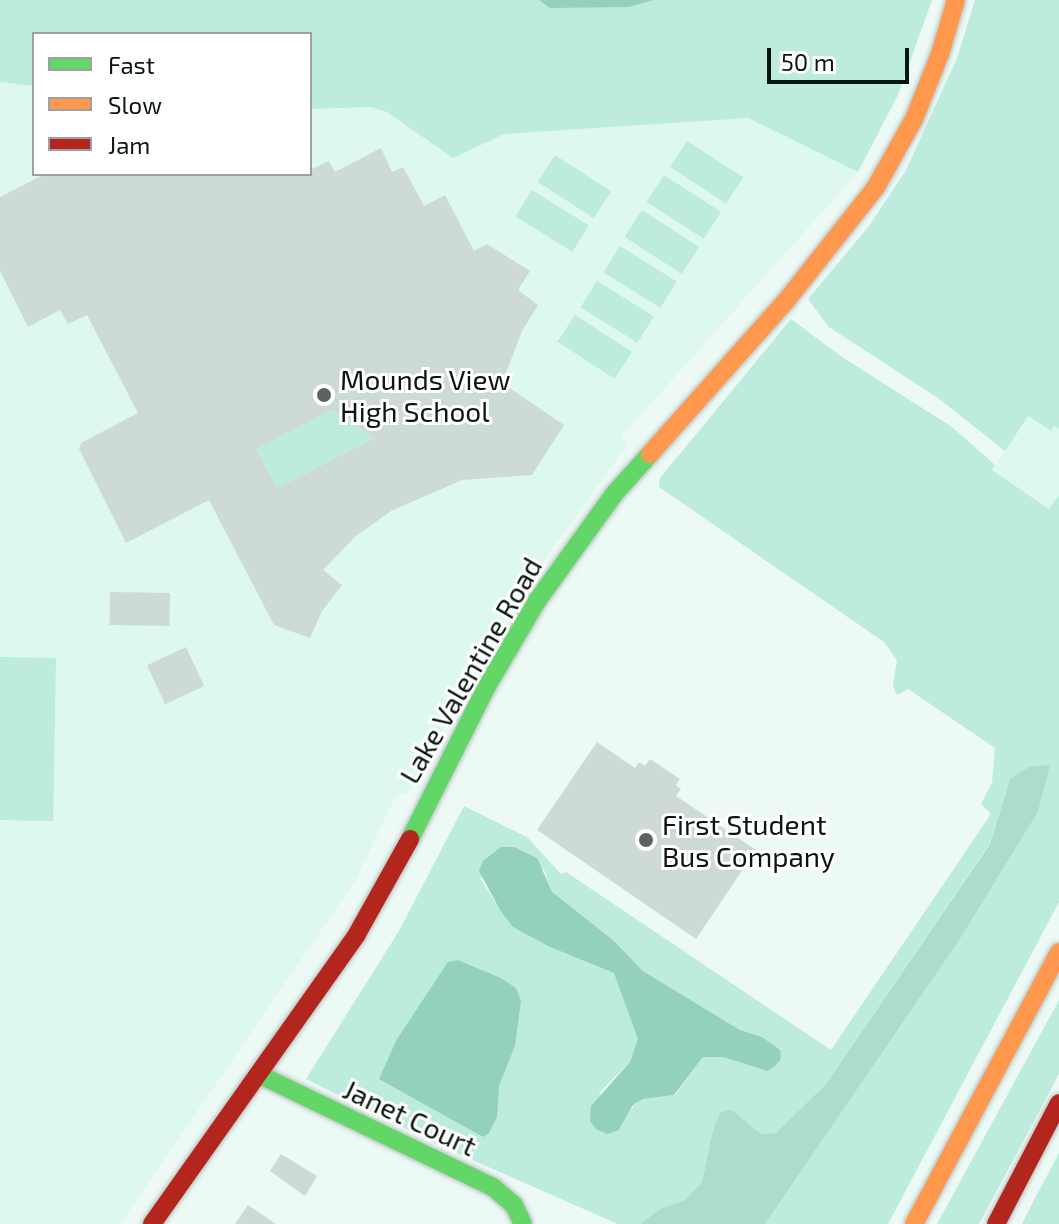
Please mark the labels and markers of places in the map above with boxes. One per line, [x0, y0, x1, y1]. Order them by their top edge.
place label: Mounds View High School [340, 362, 511, 428]
marker: Mounds View High School [315, 386, 333, 404]
place label: First Student Bus Company [662, 807, 835, 873]
marker: First Student Bus Company [637, 831, 655, 849]

